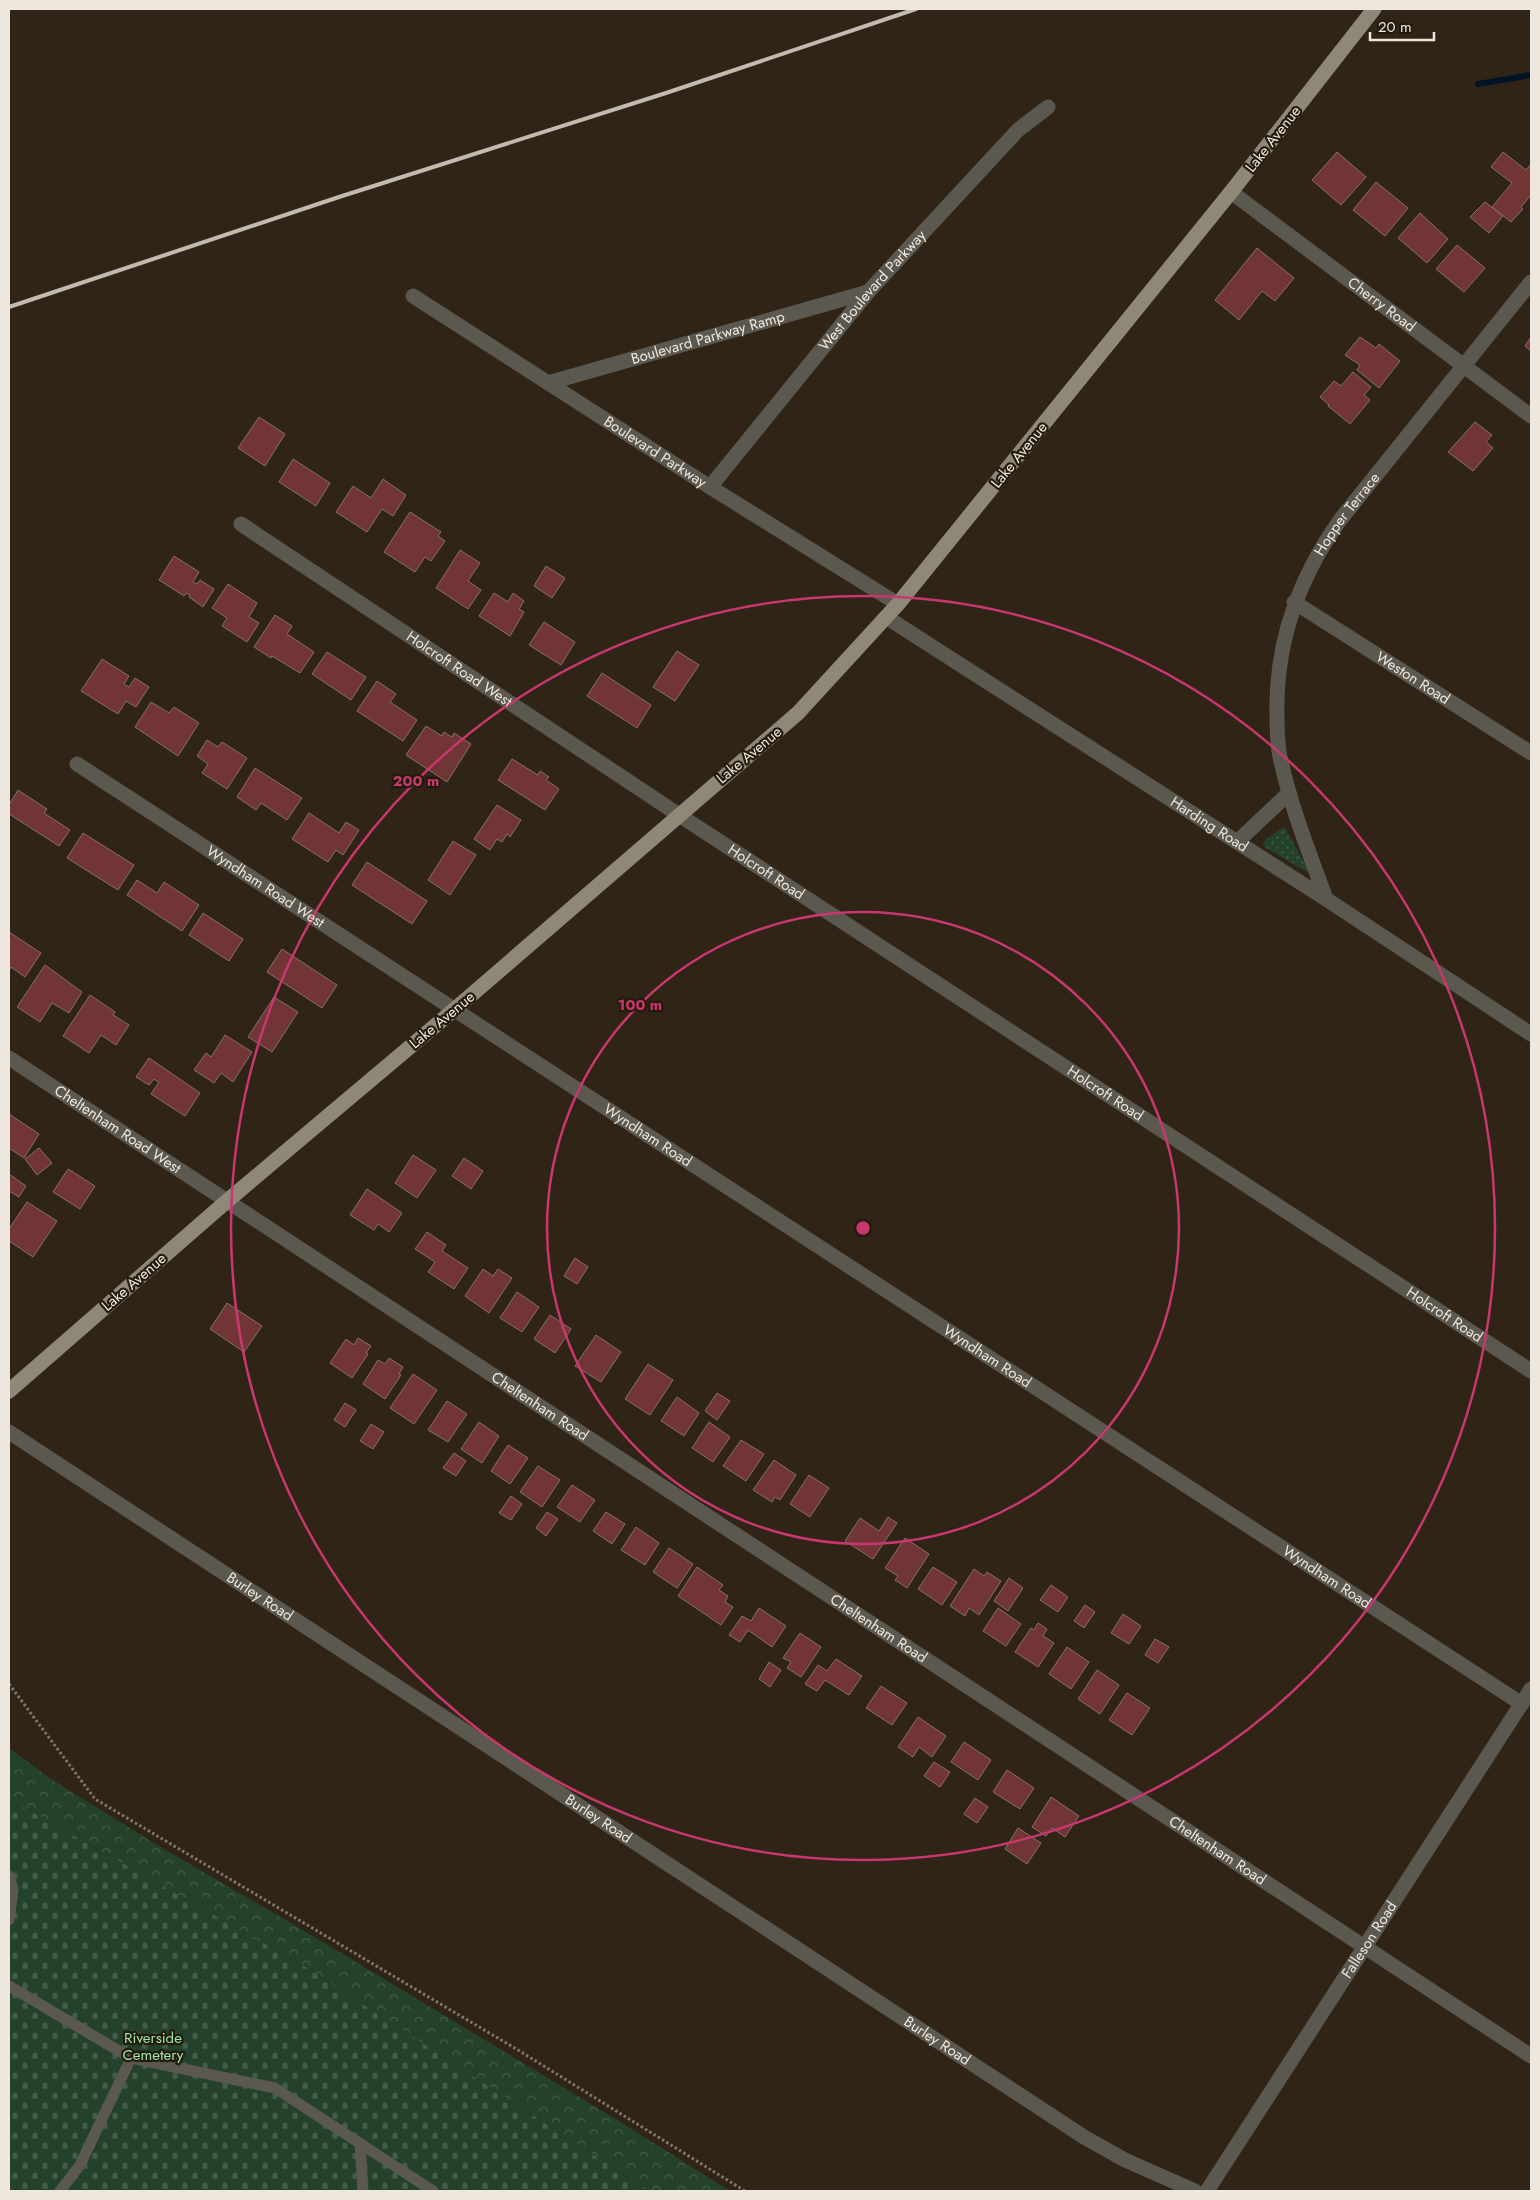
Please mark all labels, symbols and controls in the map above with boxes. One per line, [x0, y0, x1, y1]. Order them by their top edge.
scale bar [1370, 10, 1434, 42]
text: 20 m [1378, 16, 1412, 38]
street label: Lake Avenue [1240, 101, 1306, 177]
street label: West Boulevard Parkway [814, 225, 931, 356]
street label: Cherry Road [1343, 272, 1420, 337]
street label: Boulevard Parkway Ramp [628, 305, 787, 370]
street label: Boulevard Parkway [599, 410, 711, 493]
street label: Lake Avenue [985, 417, 1053, 493]
street label: Hopper Terrace [1309, 467, 1385, 560]
street label: Holcroft Road West [402, 626, 517, 712]
street label: Weston Road [1372, 646, 1454, 710]
street label: Lake Avenue [712, 721, 787, 789]
text: 200 m [393, 770, 439, 792]
street label: Harding Road [1166, 791, 1253, 857]
street label: Holcroft Road [724, 839, 809, 905]
street label: Wyndham Road West [202, 840, 329, 934]
street label: Lake Avenue [405, 986, 480, 1054]
text: 100 m [618, 994, 662, 1016]
street label: Holcroft Road [1063, 1060, 1148, 1126]
street label: Cheltenham Road West [50, 1080, 186, 1179]
street label: Wyndham Road [599, 1098, 696, 1172]
centre of rings [854, 1219, 872, 1237]
street label: Lake Avenue [97, 1248, 171, 1316]
street label: Holcroft Road [1402, 1281, 1487, 1348]
street label: Wyndham Road [939, 1319, 1036, 1393]
street label: Cheltenham Road [487, 1366, 593, 1446]
street label: Wyndham Road [1278, 1540, 1375, 1614]
street label: Burley Road [222, 1567, 298, 1627]
street label: Cheltenham Road [826, 1588, 932, 1668]
street label: Burley Road [561, 1789, 636, 1849]
street label: Cheltenham Road [1164, 1810, 1270, 1890]
street label: Falleson Road [1336, 1897, 1402, 1983]
street label: Burley Road [899, 2011, 975, 2071]
park label: Riverside Cemetery [123, 2027, 184, 2066]

